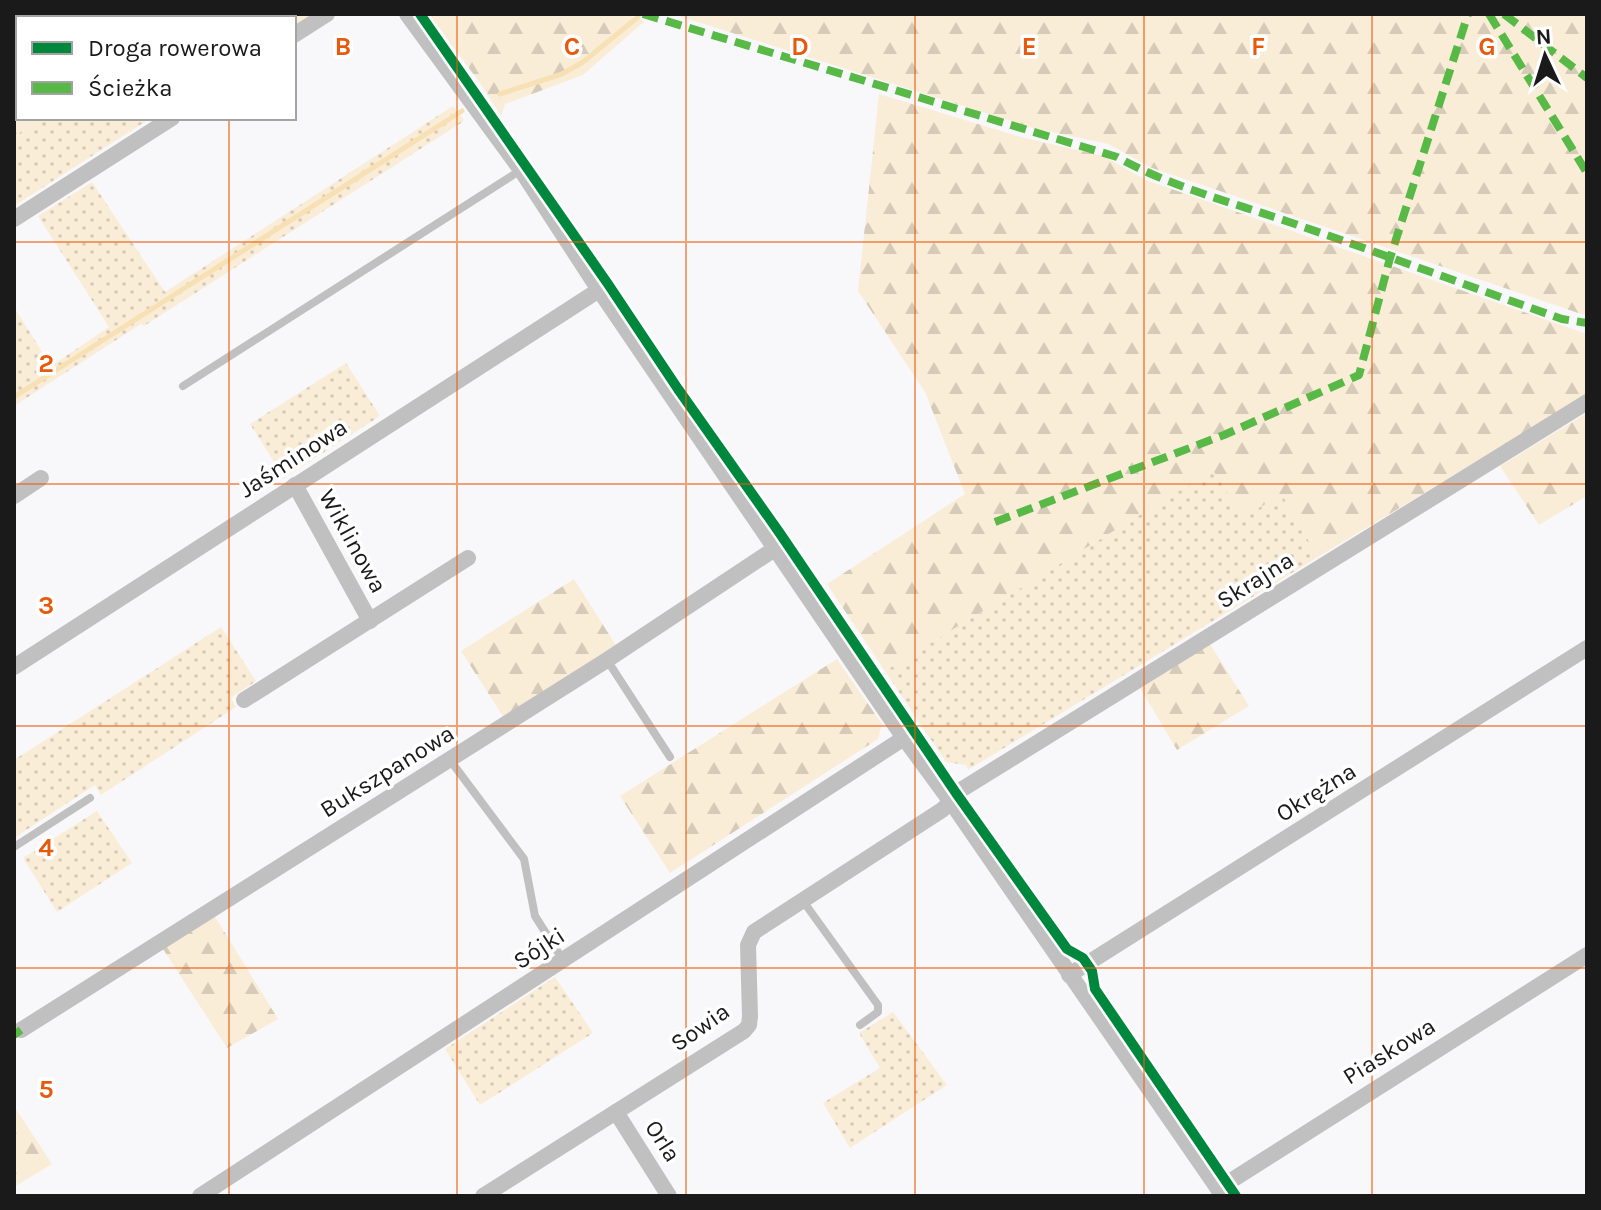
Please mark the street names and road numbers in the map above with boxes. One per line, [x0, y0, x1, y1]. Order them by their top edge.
street label: Jaśminowa [234, 413, 352, 503]
street label: Wiklinowa [313, 484, 393, 598]
street label: Skrajna [1211, 546, 1299, 614]
street label: Bukszpanowa [315, 719, 459, 823]
street label: Okrężna [1271, 757, 1361, 827]
street label: Sójki [508, 921, 570, 975]
street label: Sowia [665, 997, 735, 1057]
street label: Piaskowa [1338, 1012, 1440, 1090]
street label: Orla [639, 1115, 687, 1167]

